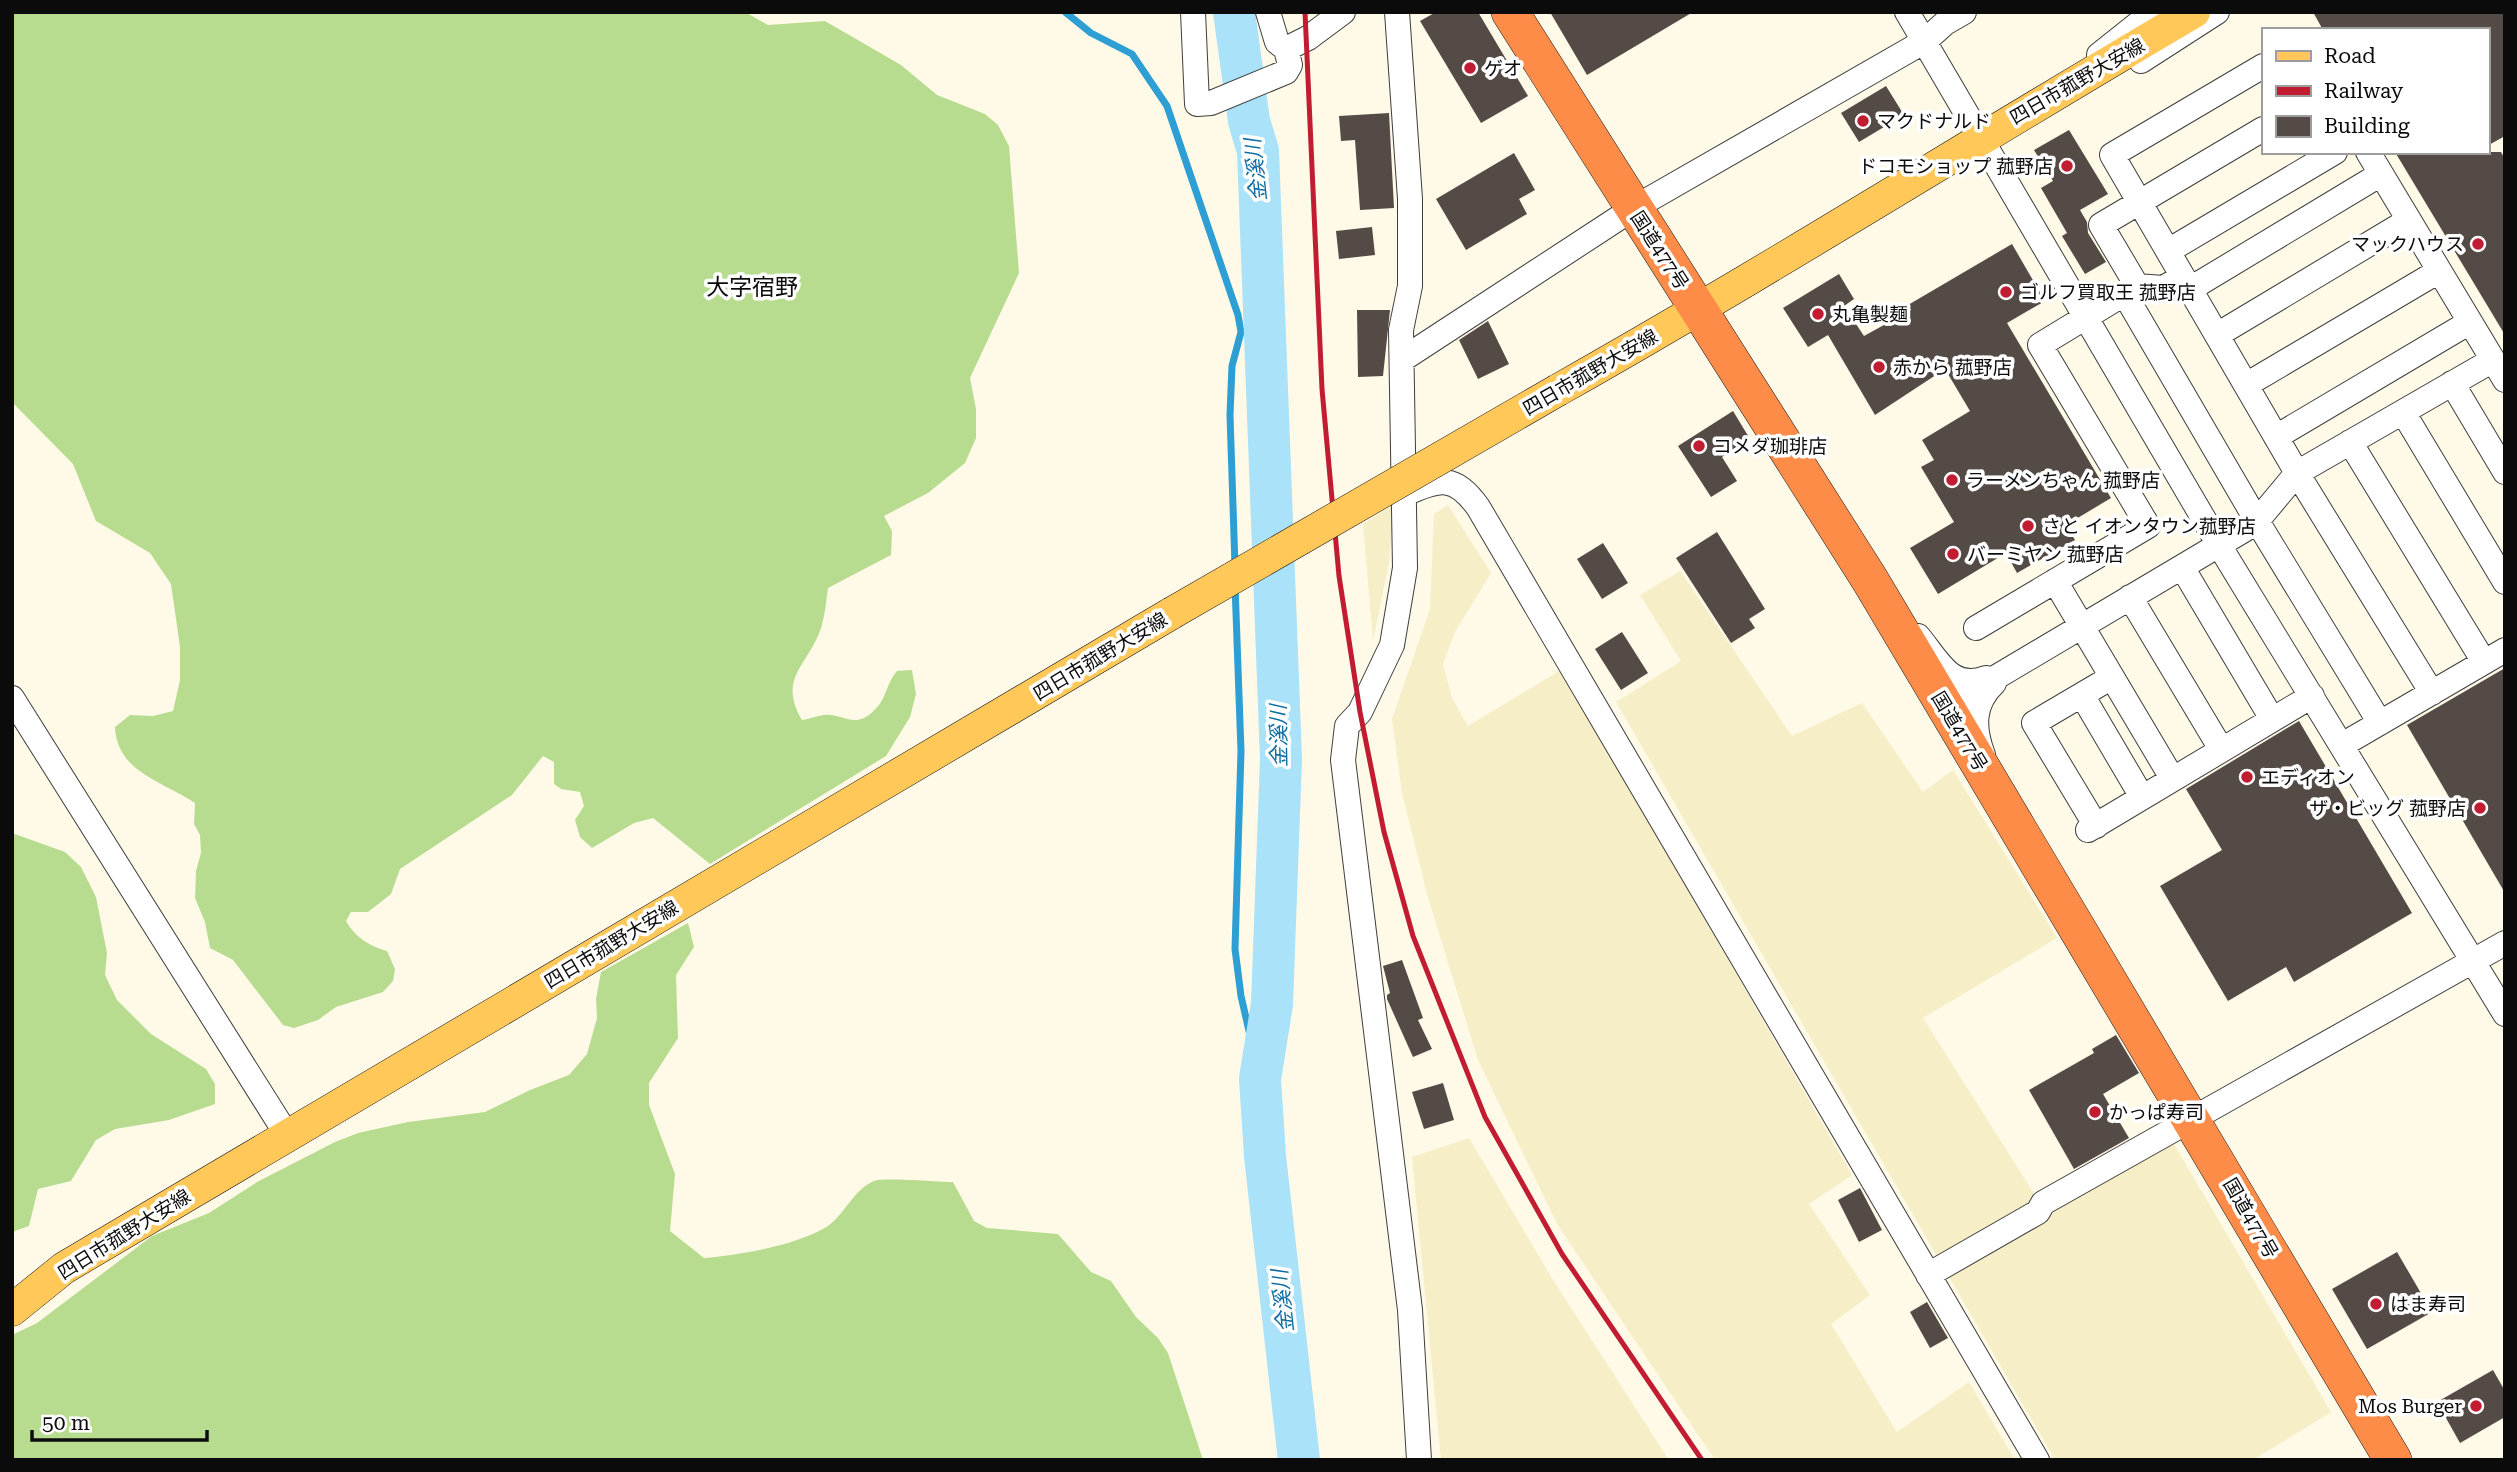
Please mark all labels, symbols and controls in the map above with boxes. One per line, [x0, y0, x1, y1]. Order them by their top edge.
legend [2262, 28, 2489, 154]
street label: 四日市菰野大安線 [2006, 33, 2149, 129]
text: Road [2324, 44, 2376, 68]
place label: ゲオ [1484, 57, 1522, 80]
marker: ゲオ [1462, 60, 1478, 76]
text: Railway [2324, 79, 2404, 103]
place label: マクドナルド [1877, 110, 1991, 133]
marker: マクドナルド [1855, 113, 1871, 129]
text: Building [2324, 114, 2410, 138]
water label: 金溪川 [1241, 135, 1271, 203]
place label: ドコモショップ 菰野店 [1858, 155, 2053, 178]
marker: ドコモショップ 菰野店 [2059, 158, 2075, 174]
street label: 国道477号 [1626, 207, 1693, 294]
place label: マックハウス [2351, 233, 2464, 256]
marker: マックハウス [2470, 236, 2486, 252]
district label: 大字宿野 [706, 274, 798, 301]
place label: ゴルフ買取王 菰野店 [2020, 281, 2196, 304]
marker: ゴルフ買取王 菰野店 [1998, 284, 2014, 300]
place label: 丸亀製麺 [1832, 303, 1908, 326]
marker: 丸亀製麺 [1810, 306, 1826, 322]
street label: 四日市菰野大安線 [1519, 324, 1662, 420]
place label: 赤から 菰野店 [1893, 356, 2012, 379]
marker: 赤から 菰野店 [1871, 359, 1887, 375]
place label: コメダ珈琲店 [1713, 435, 1827, 458]
marker: コメダ珈琲店 [1691, 438, 1707, 454]
place label: ラーメンちゃん 菰野店 [1966, 469, 2160, 492]
marker: ラーメンちゃん 菰野店 [1944, 472, 1960, 488]
place label: さと イオンタウン菰野店 [2042, 515, 2256, 538]
marker: さと イオンタウン菰野店 [2020, 518, 2036, 534]
place label: バーミヤン 菰野店 [1967, 543, 2124, 566]
marker: バーミヤン 菰野店 [1945, 546, 1961, 562]
street label: 四日市菰野大安線 [1029, 607, 1171, 705]
street label: 国道477号 [1927, 687, 1992, 775]
water label: 金溪川 [1266, 702, 1292, 768]
place label: エディオン [2261, 766, 2355, 789]
marker: エディオン [2239, 769, 2255, 785]
place label: ザ・ビッグ 菰野店 [2309, 797, 2466, 820]
marker: ザ・ビッグ 菰野店 [2472, 800, 2488, 816]
street label: 四日市菰野大安線 [540, 895, 682, 993]
place label: かっぱ寿司 [2109, 1101, 2204, 1124]
marker: かっぱ寿司 [2087, 1104, 2103, 1120]
street label: 国道477号 [2218, 1174, 2283, 1263]
street label: 四日市菰野大安線 [54, 1184, 195, 1284]
water label: 金溪川 [1268, 1266, 1298, 1334]
place label: はま寿司 [2390, 1293, 2466, 1316]
marker: はま寿司 [2368, 1296, 2384, 1312]
place label: Mos Burger [2358, 1395, 2462, 1418]
scale bar [32, 1398, 206, 1442]
marker: Mos Burger [2468, 1398, 2484, 1414]
text: 50 m [42, 1411, 90, 1435]

